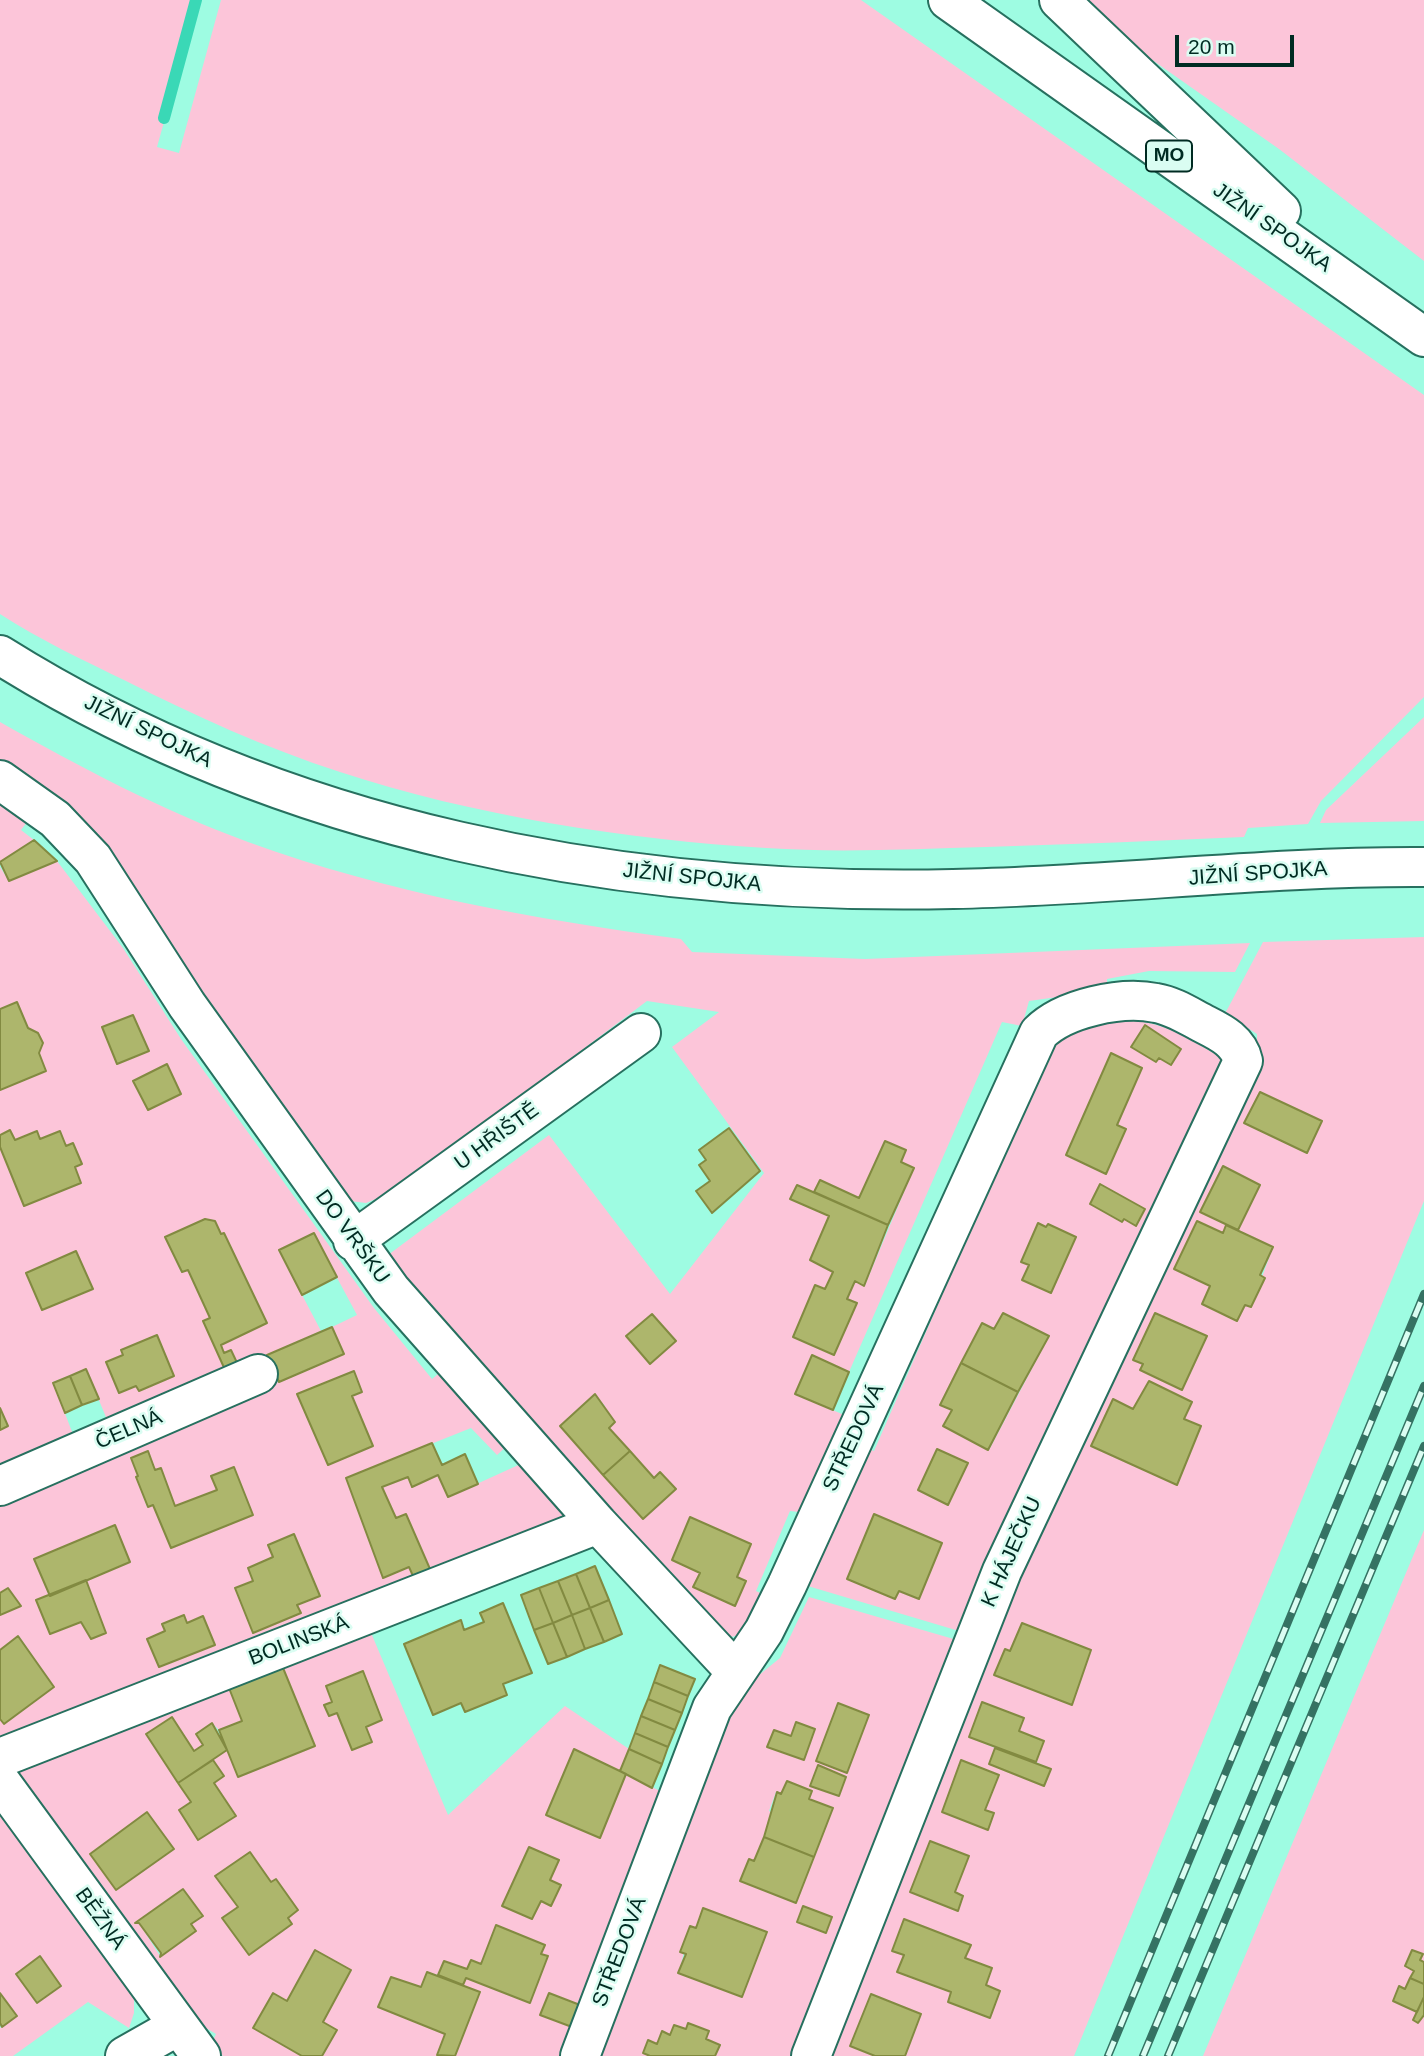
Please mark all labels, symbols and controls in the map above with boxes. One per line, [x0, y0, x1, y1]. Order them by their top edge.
scale bar [1179, 21, 1298, 65]
text: 20 m [1188, 35, 1235, 58]
road number: MO [1146, 140, 1192, 172]
street label: JIŽNÍ SPOJKA [1208, 178, 1336, 278]
street label: JIŽNÍ SPOJKA [80, 690, 216, 774]
street label: JIŽNÍ SPOJKA [1188, 857, 1328, 891]
street label: JIŽNÍ SPOJKA [622, 858, 762, 898]
street label: U HŘIŠTĚ [450, 1098, 544, 1176]
street label: DO VRŠKU [310, 1185, 394, 1289]
street label: STŘEDOVÁ [818, 1380, 890, 1496]
street label: ČELNÁ [92, 1405, 166, 1455]
street label: K HÁJEČKU [977, 1493, 1047, 1611]
street label: BOLINSKÁ [245, 1610, 353, 1672]
street label: BĚŽNÁ [69, 1883, 131, 1955]
street label: STŘEDOVÁ [588, 1894, 652, 2010]

